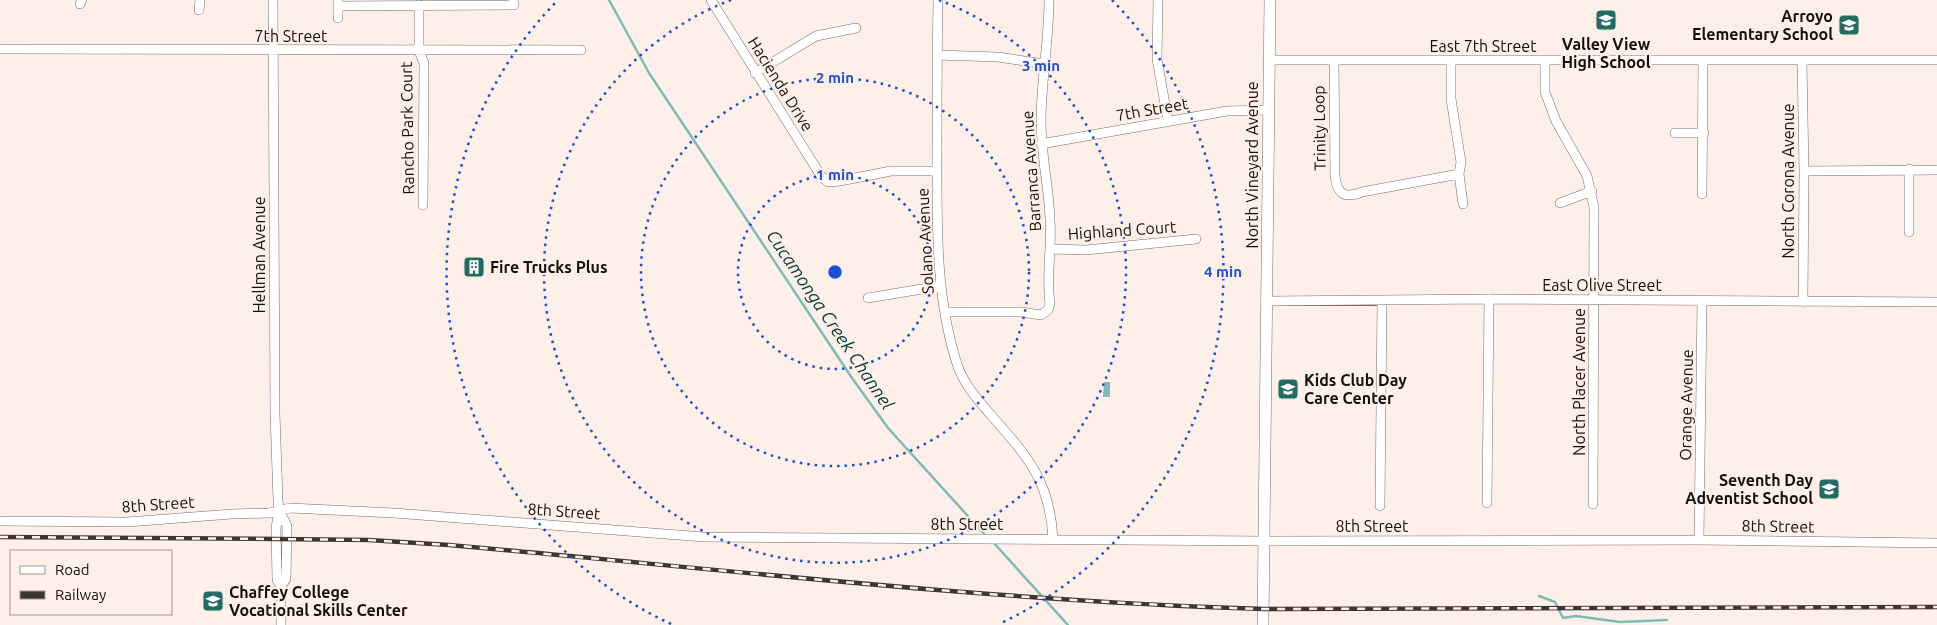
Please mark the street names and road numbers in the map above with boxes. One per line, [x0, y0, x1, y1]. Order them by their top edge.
street label: 7th Street [255, 27, 328, 45]
street label: Hacienda Drive [745, 34, 817, 134]
street label: East 7th Street [1430, 37, 1537, 55]
street label: Rancho Park Court [397, 61, 417, 195]
street label: North Vineyard Avenue [1243, 81, 1261, 249]
street label: Trinity Loop [1309, 85, 1329, 171]
street label: 7th Street [1115, 94, 1190, 124]
street label: North Corona Avenue [1779, 103, 1797, 259]
street label: Barranca Avenue [1018, 110, 1044, 232]
street label: Solano Avenue [913, 187, 937, 295]
street label: Hellman Avenue [250, 196, 268, 314]
street label: Highland Court [1067, 217, 1178, 243]
street label: East Olive Street [1542, 276, 1662, 294]
street label: North Placer Avenue [1570, 308, 1588, 456]
street label: Orange Avenue [1676, 349, 1696, 461]
street label: 8th Street [121, 492, 196, 516]
street label: 8th Street [527, 499, 602, 523]
street label: 8th Street [931, 515, 1004, 533]
street label: 8th Street [1741, 516, 1815, 536]
street label: 8th Street [1336, 517, 1409, 535]

